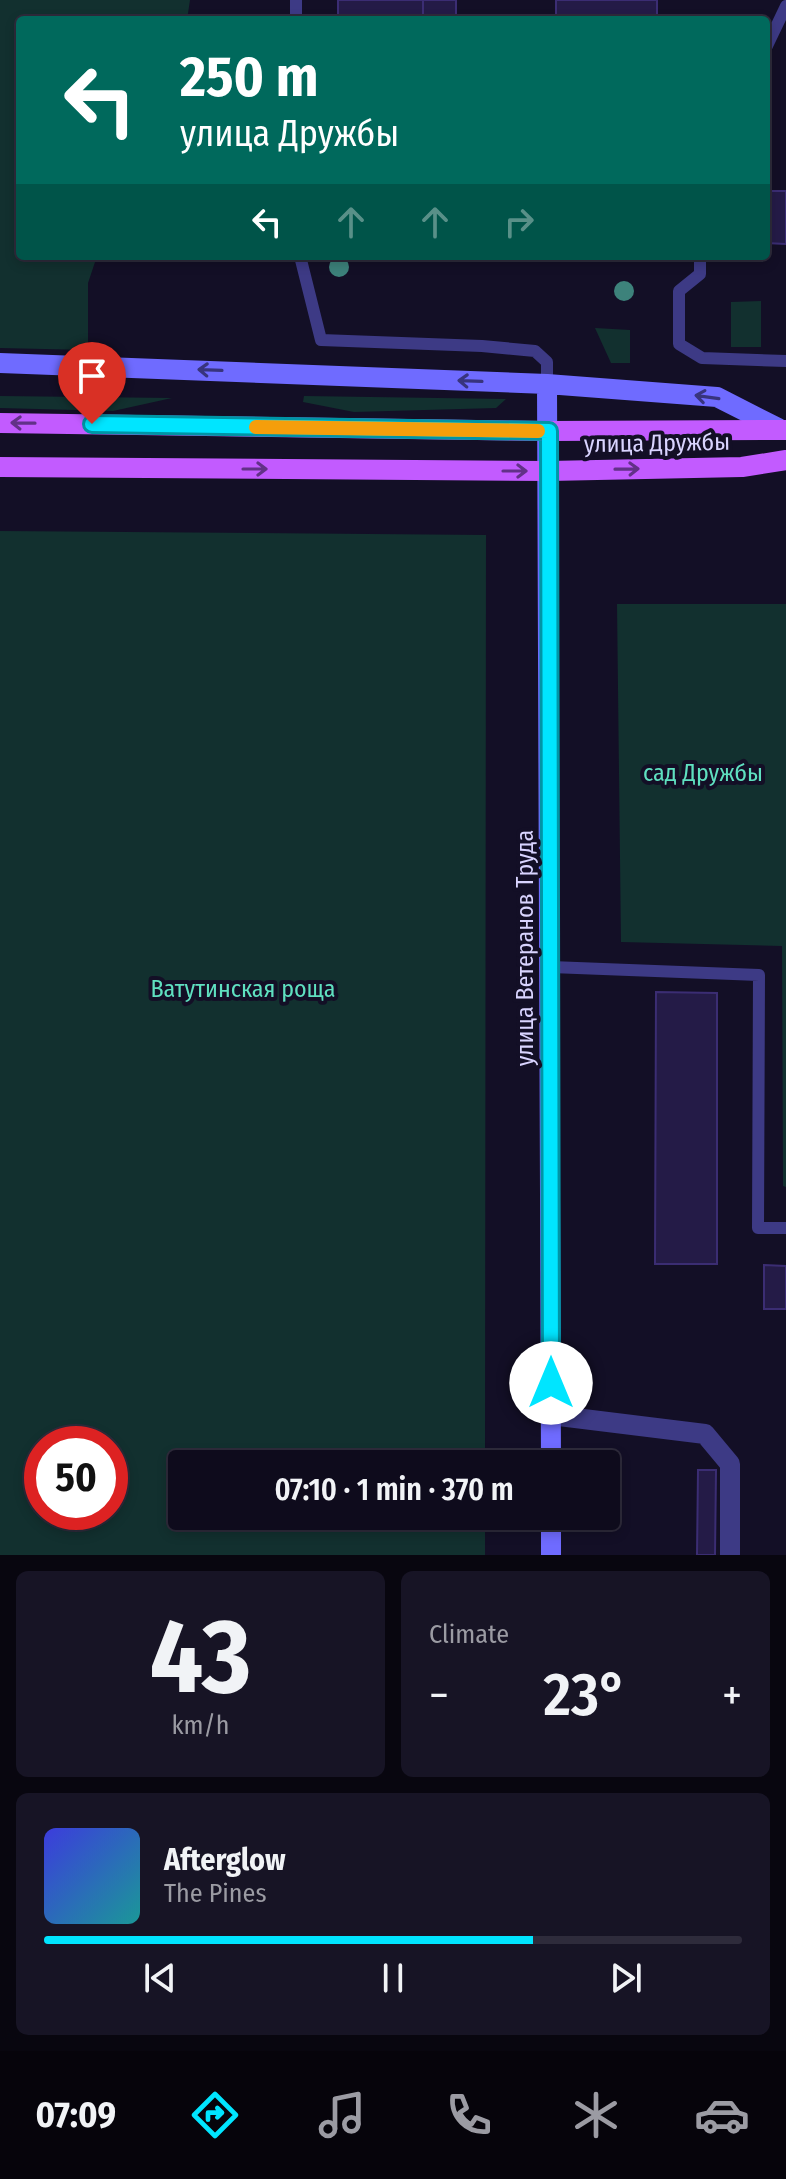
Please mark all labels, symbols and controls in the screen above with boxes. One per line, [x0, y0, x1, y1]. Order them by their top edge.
text: 250 m [180, 44, 318, 111]
icon: left [48, 48, 152, 152]
text: улица Дружбы [180, 112, 399, 156]
icon: left [245, 200, 289, 244]
icon: ahead [329, 200, 373, 244]
icon: ahead [413, 200, 457, 244]
icon: right [497, 200, 541, 244]
pin [58, 342, 126, 424]
icon: arrive [70, 354, 114, 398]
one-way arrow [197, 362, 224, 377]
one-way arrow [457, 373, 483, 388]
one-way arrow [695, 389, 721, 404]
one-way arrow [10, 415, 37, 431]
street label: улица Дружбы [584, 428, 730, 458]
one-way arrow [241, 461, 268, 476]
one-way arrow [613, 462, 640, 477]
one-way arrow [501, 463, 528, 479]
park label: сад Дружбы [643, 759, 763, 787]
street label: улица Ветеранов Труда [511, 830, 539, 1066]
park label: Ватутинская роща [150, 975, 336, 1003]
position arrow [509, 1341, 593, 1425]
speed limit sign: 50 [24, 1426, 128, 1530]
text: 07:10 · 1 min · 370 m [274, 1472, 514, 1508]
text: 43 [150, 1595, 251, 1720]
text: Climate [429, 1619, 509, 1650]
text: 23° [544, 1659, 627, 1731]
text: − [429, 1669, 449, 1722]
text: + [722, 1669, 742, 1722]
text: km/h [172, 1710, 229, 1741]
text: Afterglow [164, 1842, 286, 1878]
text: The Pines [164, 1878, 267, 1909]
icon: previous [138, 1956, 182, 2000]
icon: pause [371, 1956, 415, 2000]
icon: next [604, 1956, 648, 2000]
icon: directions [187, 2087, 243, 2143]
icon: music [314, 2087, 370, 2143]
icon: phone [441, 2087, 497, 2143]
icon: climate [568, 2087, 624, 2143]
icon: car [694, 2087, 750, 2143]
text: 07:09 [35, 2093, 116, 2137]

